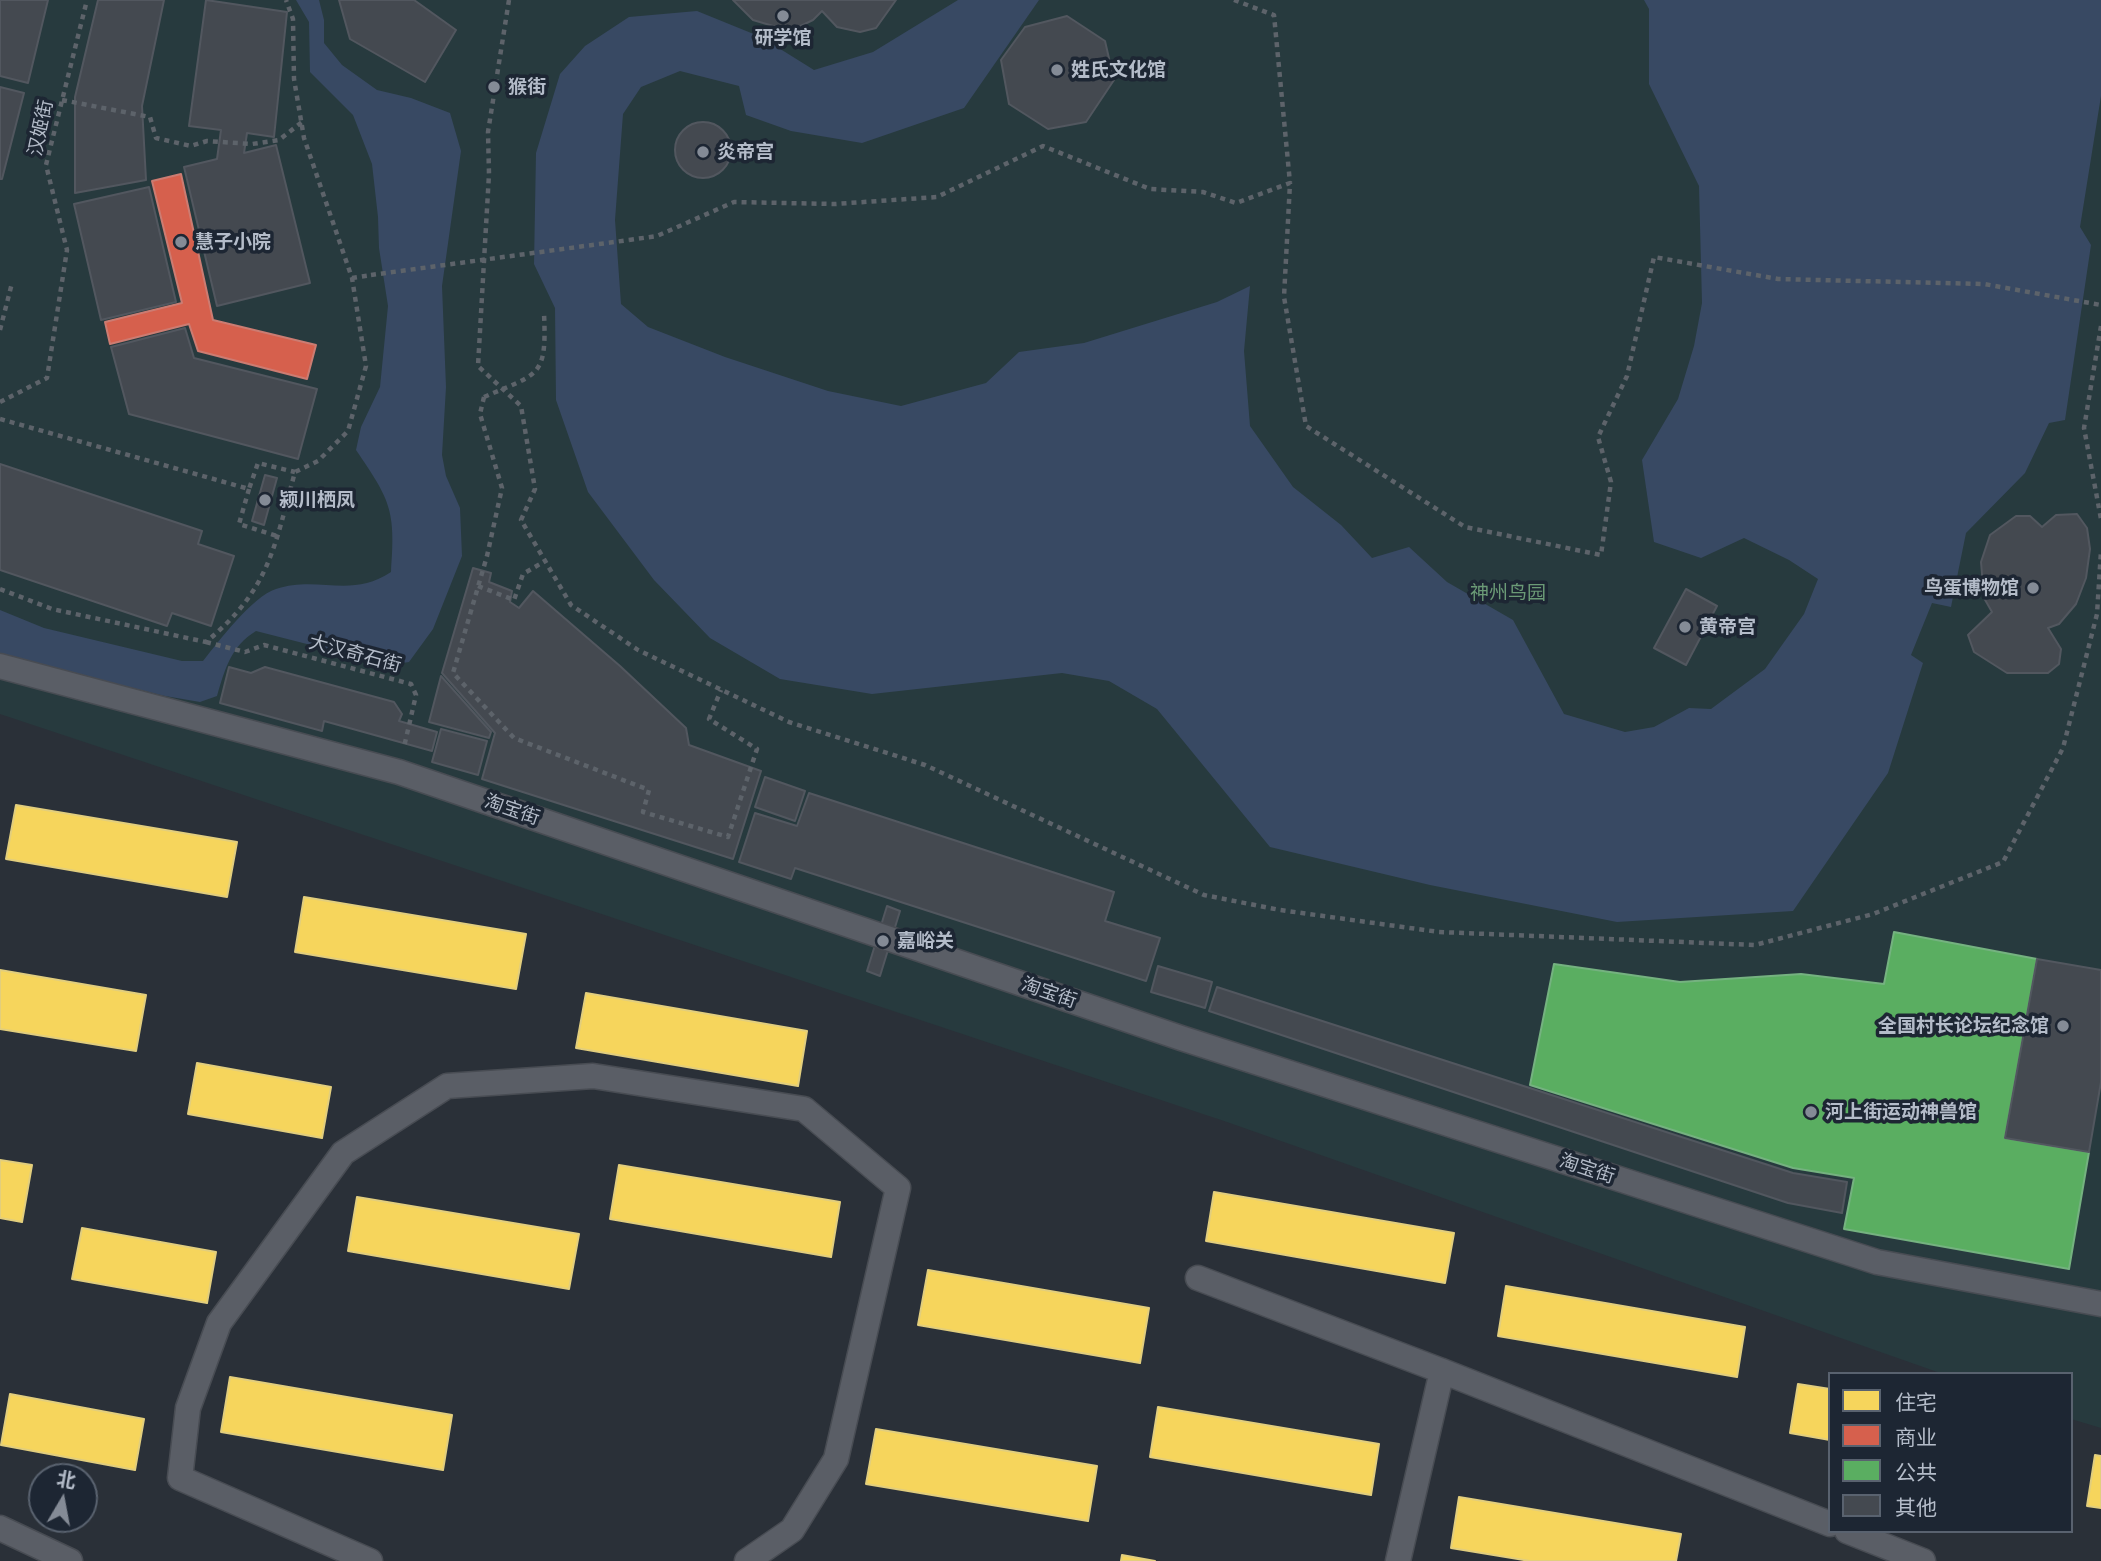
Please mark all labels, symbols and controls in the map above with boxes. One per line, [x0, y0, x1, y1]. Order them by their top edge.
marker: 研学馆 [775, 8, 791, 24]
place label: 研学馆 [755, 27, 811, 49]
place label: 姓氏文化馆 [1071, 59, 1166, 81]
marker: 姓氏文化馆 [1049, 62, 1065, 78]
place label: 猴街 [508, 76, 546, 98]
marker: 猴街 [486, 79, 502, 95]
street label: 汉姬街 [24, 98, 58, 158]
place label: 炎帝宫 [717, 141, 774, 163]
marker: 炎帝宫 [695, 144, 711, 160]
place label: 慧子小院 [195, 231, 271, 253]
marker: 慧子小院 [173, 234, 189, 250]
place label: 颍川栖凤 [279, 489, 355, 511]
marker: 颍川栖凤 [257, 492, 273, 508]
place label: 鸟蛋博物馆 [1924, 577, 2019, 599]
marker: 鸟蛋博物馆 [2025, 580, 2041, 596]
park label: 神州鸟园 [1470, 582, 1546, 604]
place label: 黄帝宫 [1699, 616, 1756, 638]
marker: 黄帝宫 [1677, 619, 1693, 635]
street label: 大汉奇石街 [306, 631, 404, 677]
street label: 淘宝街 [481, 790, 543, 830]
place label: 嘉峪关 [897, 930, 954, 952]
marker: 嘉峪关 [875, 933, 891, 949]
street label: 淘宝街 [1018, 973, 1080, 1013]
place label: 全国村长论坛纪念馆 [1878, 1015, 2049, 1037]
marker: 全国村长论坛纪念馆 [2055, 1018, 2071, 1034]
place label: 河上街运动神兽馆 [1825, 1101, 1977, 1123]
marker: 河上街运动神兽馆 [1803, 1104, 1819, 1120]
street label: 淘宝街 [1556, 1149, 1618, 1189]
legend [1828, 1372, 2073, 1533]
text: 住宅 [1895, 1390, 1937, 1415]
text: 商业 [1895, 1425, 1937, 1450]
text: 公共 [1895, 1460, 1937, 1485]
north arrow [28, 1463, 98, 1533]
text: 北 [55, 1467, 78, 1492]
text: 其他 [1895, 1495, 1937, 1520]

